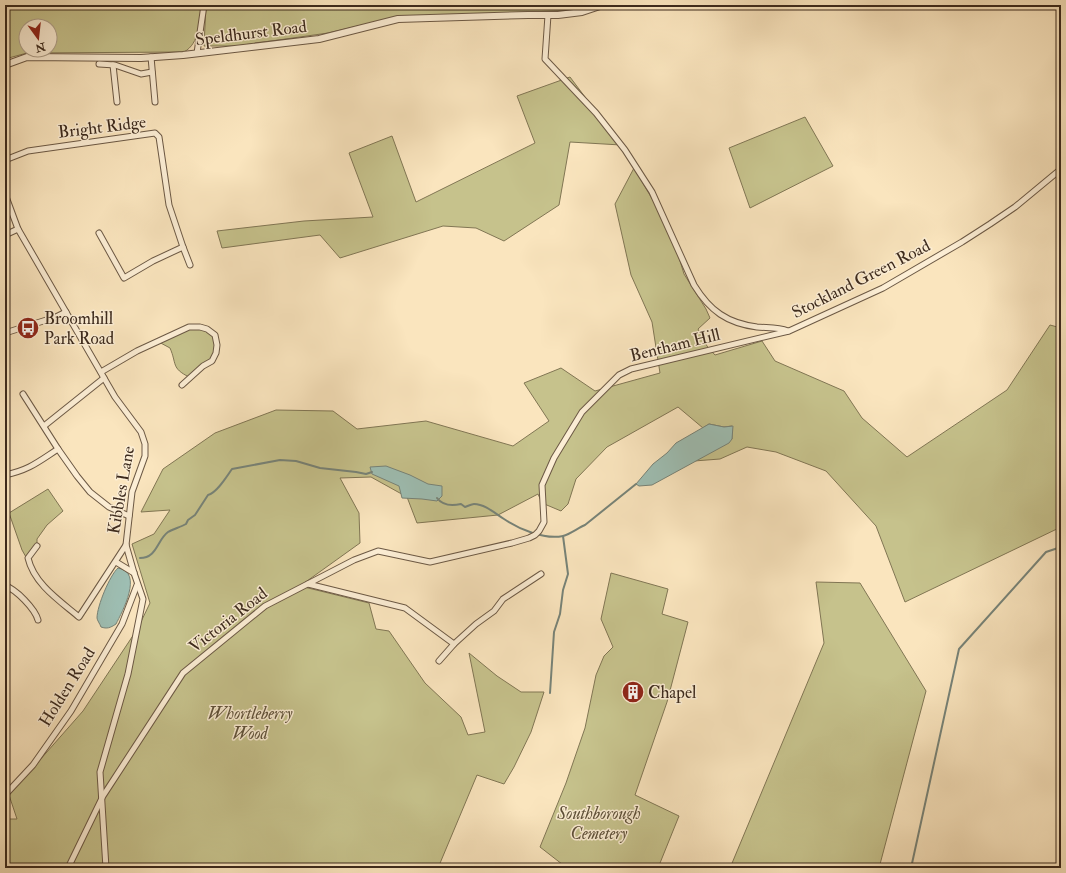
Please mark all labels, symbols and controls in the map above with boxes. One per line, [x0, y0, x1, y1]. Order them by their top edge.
street label: Speldhurst Road [194, 16, 309, 51]
north arrow [18, 18, 58, 58]
text: N [33, 39, 48, 55]
street label: Bright Ridge [57, 111, 147, 143]
street label: Stockland Green Road [788, 235, 934, 323]
place label: Broomhill Park Road [44, 308, 115, 349]
bus stop icon: Broomhill Park Road [15, 315, 41, 341]
street label: Bentham Hill [628, 323, 723, 366]
street label: Kibbles Lane [103, 444, 139, 536]
street label: Victoria Road [185, 582, 272, 657]
street label: Holden Road [34, 643, 100, 730]
building icon: Chapel [620, 679, 646, 705]
place label: Chapel [648, 682, 697, 704]
park label: Whortleberry Wood [208, 703, 293, 744]
park label: Southborough Cemetery [556, 803, 641, 844]

